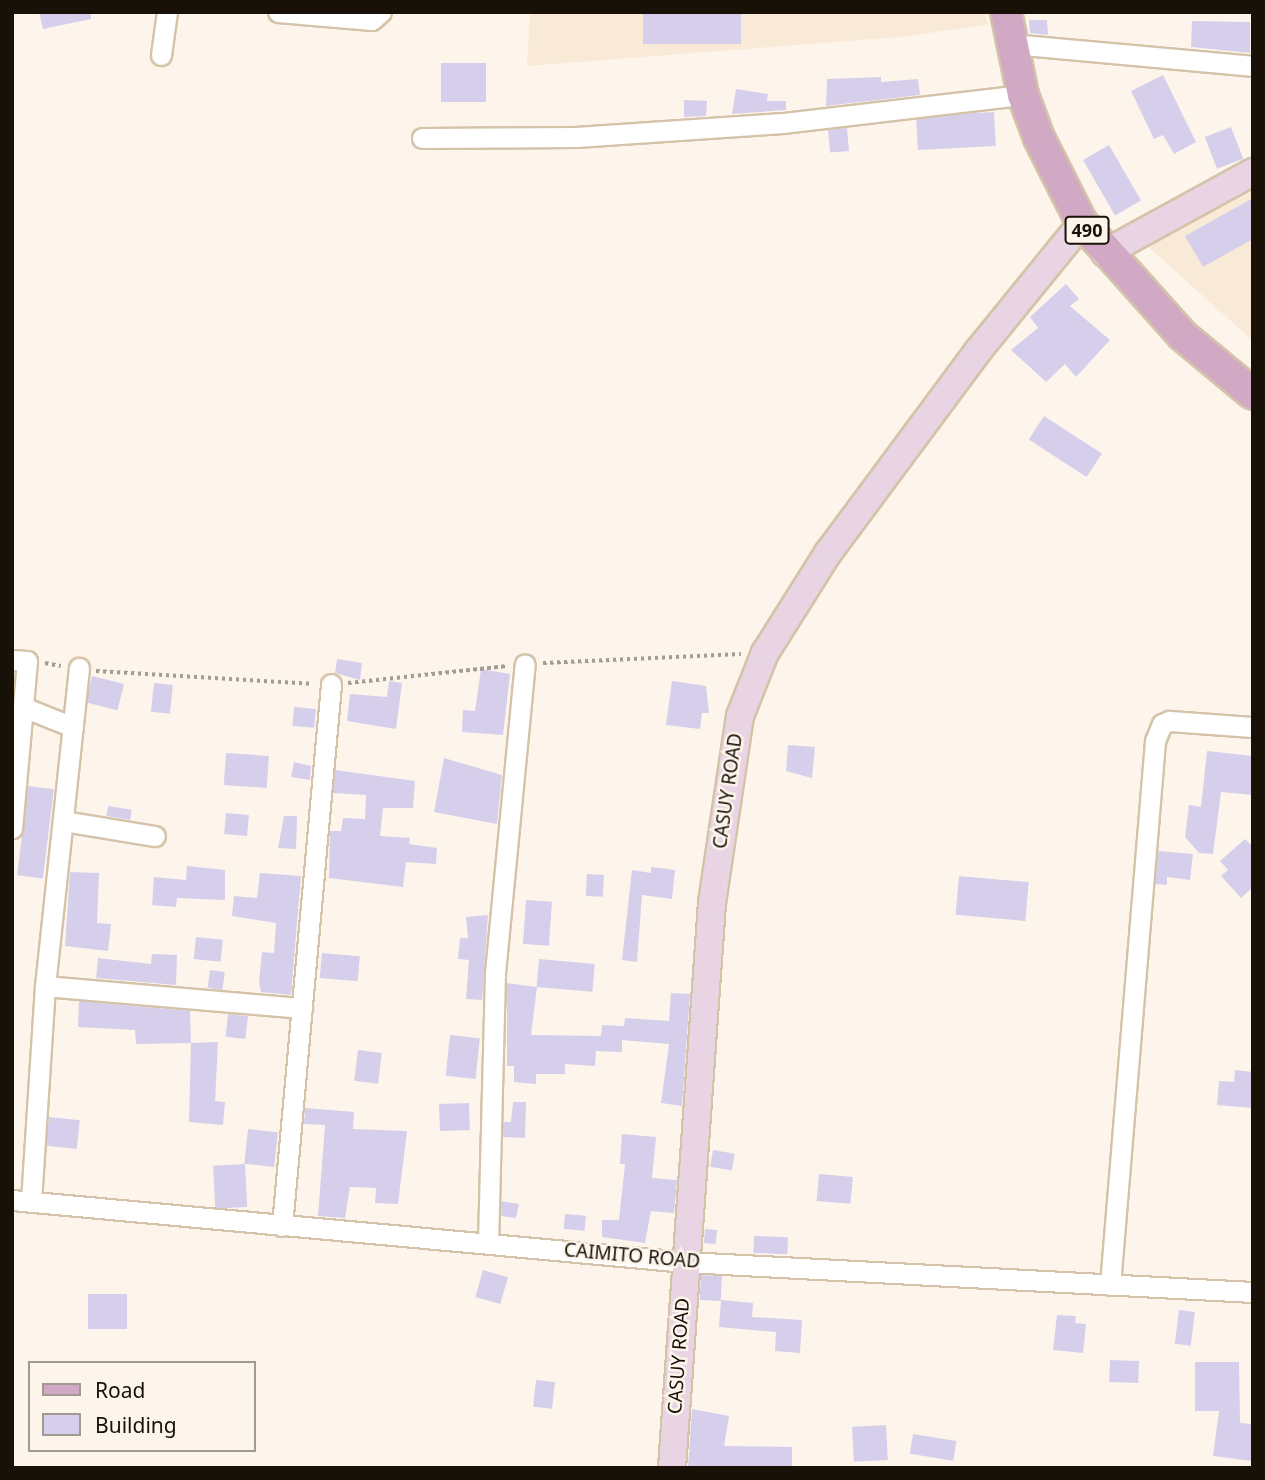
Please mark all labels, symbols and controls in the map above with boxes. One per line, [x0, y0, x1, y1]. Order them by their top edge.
road number: 490 [1064, 215, 1110, 244]
street label: CASUY ROAD [709, 732, 747, 850]
street label: CAIMITO ROAD [563, 1239, 701, 1273]
street label: CASUY ROAD [664, 1297, 694, 1415]
legend [28, 1361, 256, 1452]
text: Road [95, 1376, 145, 1404]
text: Building [95, 1411, 177, 1439]

